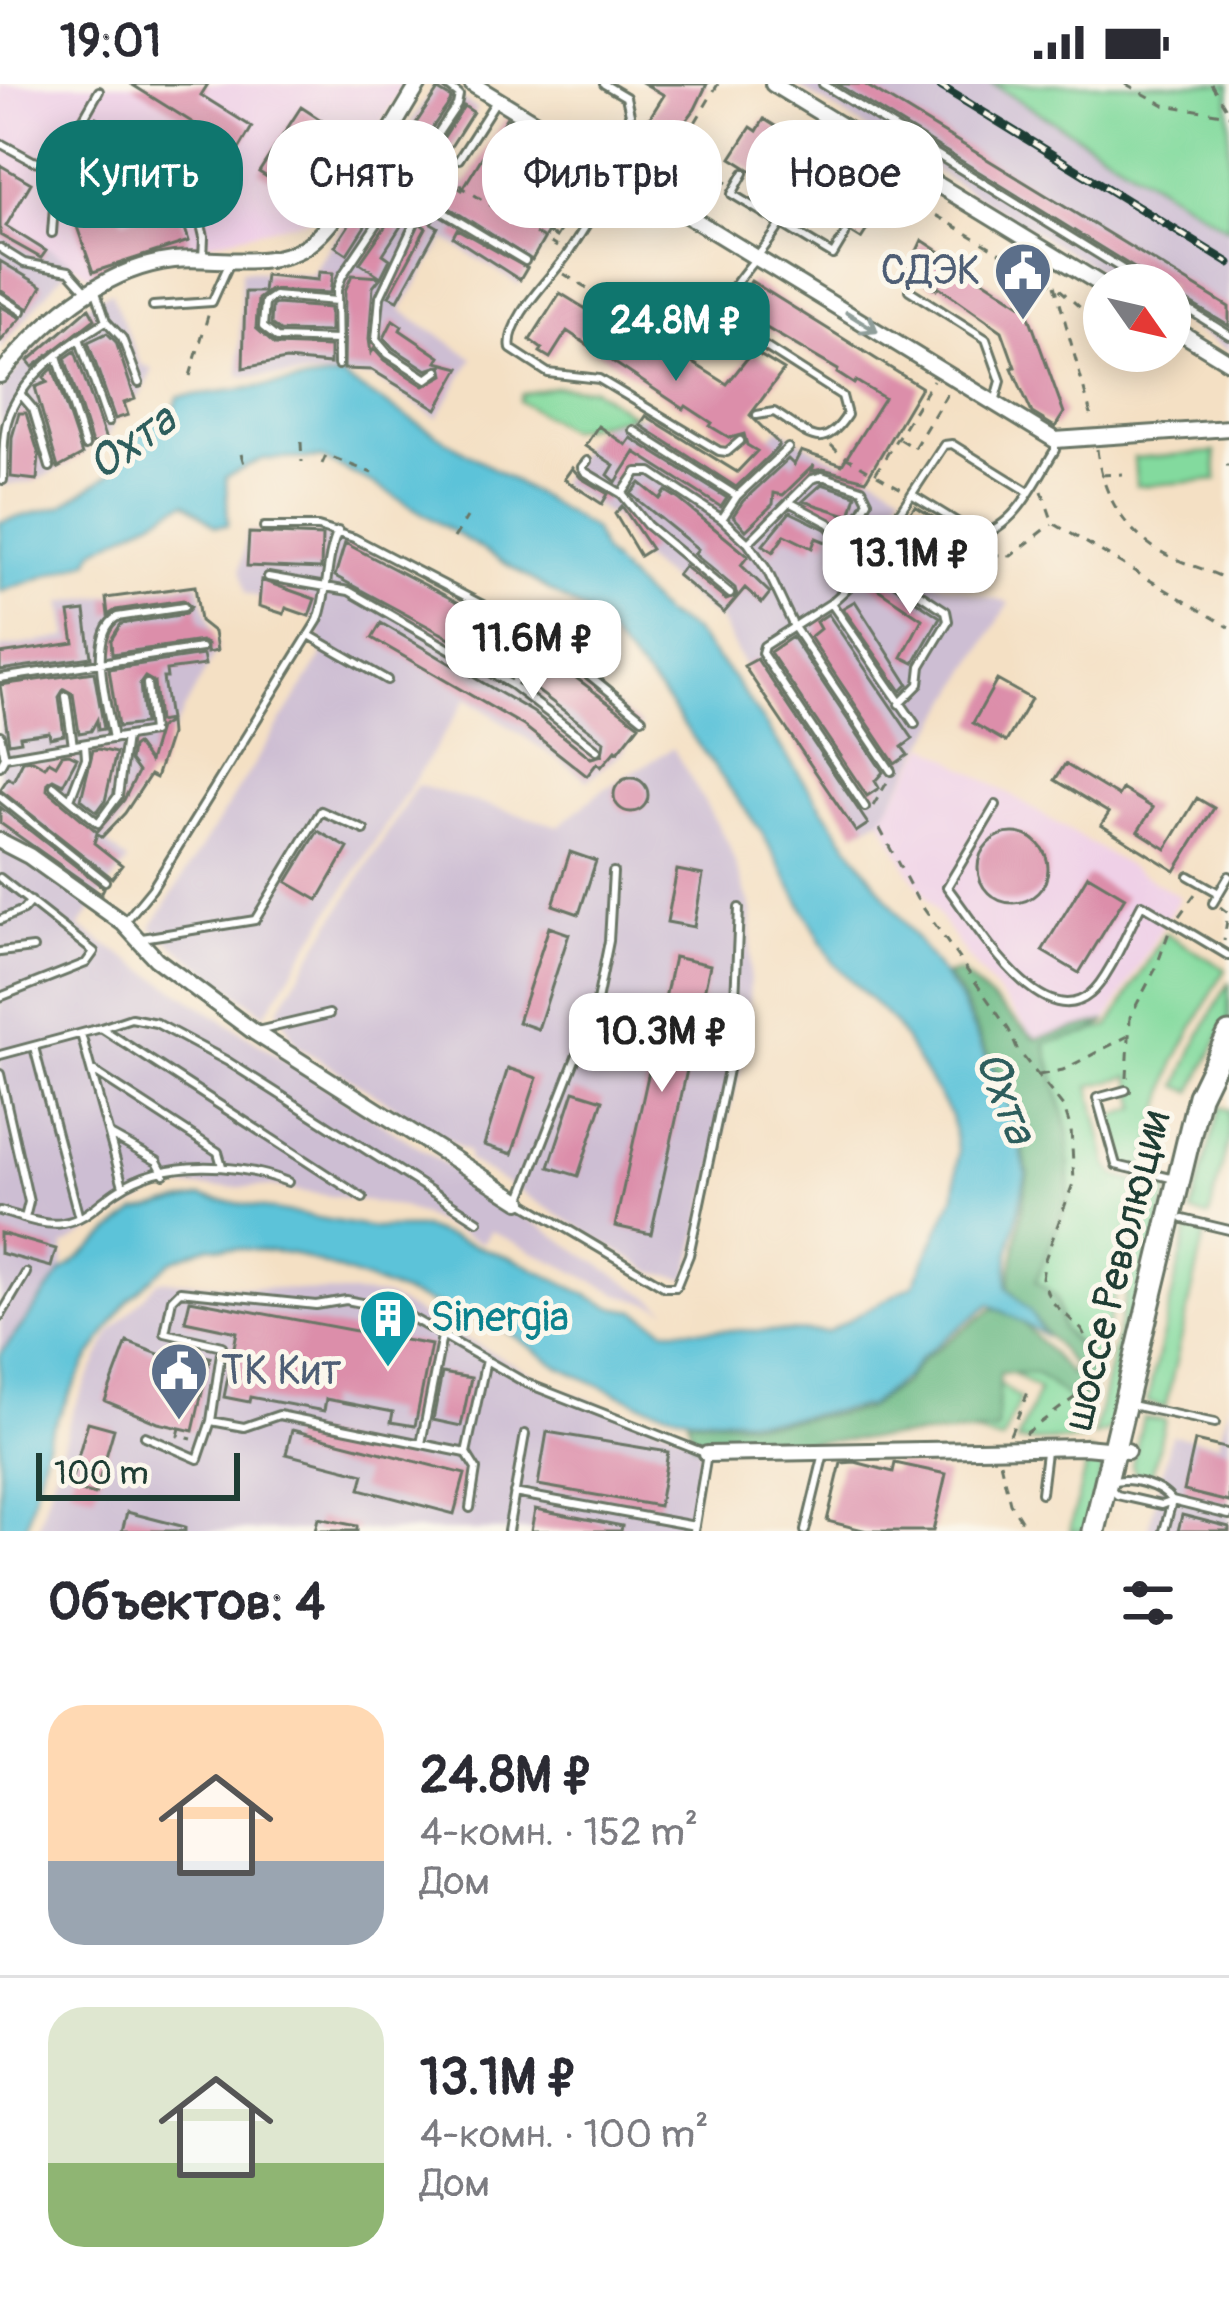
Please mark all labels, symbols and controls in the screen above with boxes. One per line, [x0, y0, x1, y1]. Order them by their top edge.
text: 19:01 [60, 14, 161, 70]
chip: Купить [36, 120, 243, 228]
chip: Снять [267, 120, 458, 228]
chip: Фильтры [482, 120, 722, 228]
chip: Новое [746, 120, 943, 228]
public building icon: СДЭК [992, 240, 1054, 322]
place label: СДЭК [881, 245, 981, 297]
north arrow [1083, 264, 1191, 372]
map controls [1083, 264, 1191, 372]
pin: 24.8M ₽ [565, 282, 787, 384]
text: 24.8M ₽ [610, 296, 742, 345]
one-way arrow [844, 310, 878, 334]
water label: Охта [77, 392, 188, 493]
pin: 13.1M ₽ [799, 515, 1021, 617]
text: 13.1M ₽ [850, 529, 970, 578]
pin: 11.6M ₽ [422, 600, 644, 702]
text: 11.6M ₽ [472, 614, 594, 663]
pin: 10.3M ₽ [551, 993, 773, 1095]
text: 10.3M ₽ [596, 1007, 728, 1056]
water label: Охта [962, 1043, 1049, 1153]
street label: шоссе Революции [1052, 1106, 1182, 1436]
building icon: Sinergia [357, 1287, 419, 1369]
place label: Sinergia [430, 1292, 569, 1344]
public building icon: ТК Кит [148, 1340, 210, 1422]
place label: ТК Кит [221, 1345, 341, 1397]
scale bar [36, 1447, 240, 1500]
text: 100 m [54, 1453, 148, 1494]
icon: filters [1115, 1570, 1181, 1636]
text: Объектов: 4 [48, 1571, 325, 1635]
text: 24.8M ₽ [420, 1744, 593, 1808]
icon: home [144, 1753, 288, 1897]
text: 4-комн. · 152 m² [420, 1808, 698, 1857]
text: Дом [420, 1857, 490, 1906]
text: 13.1M ₽ [420, 2046, 578, 2110]
icon: home [144, 2055, 288, 2199]
text: 4-комн. · 100 m² [420, 2110, 708, 2159]
text: Дом [420, 2159, 490, 2208]

